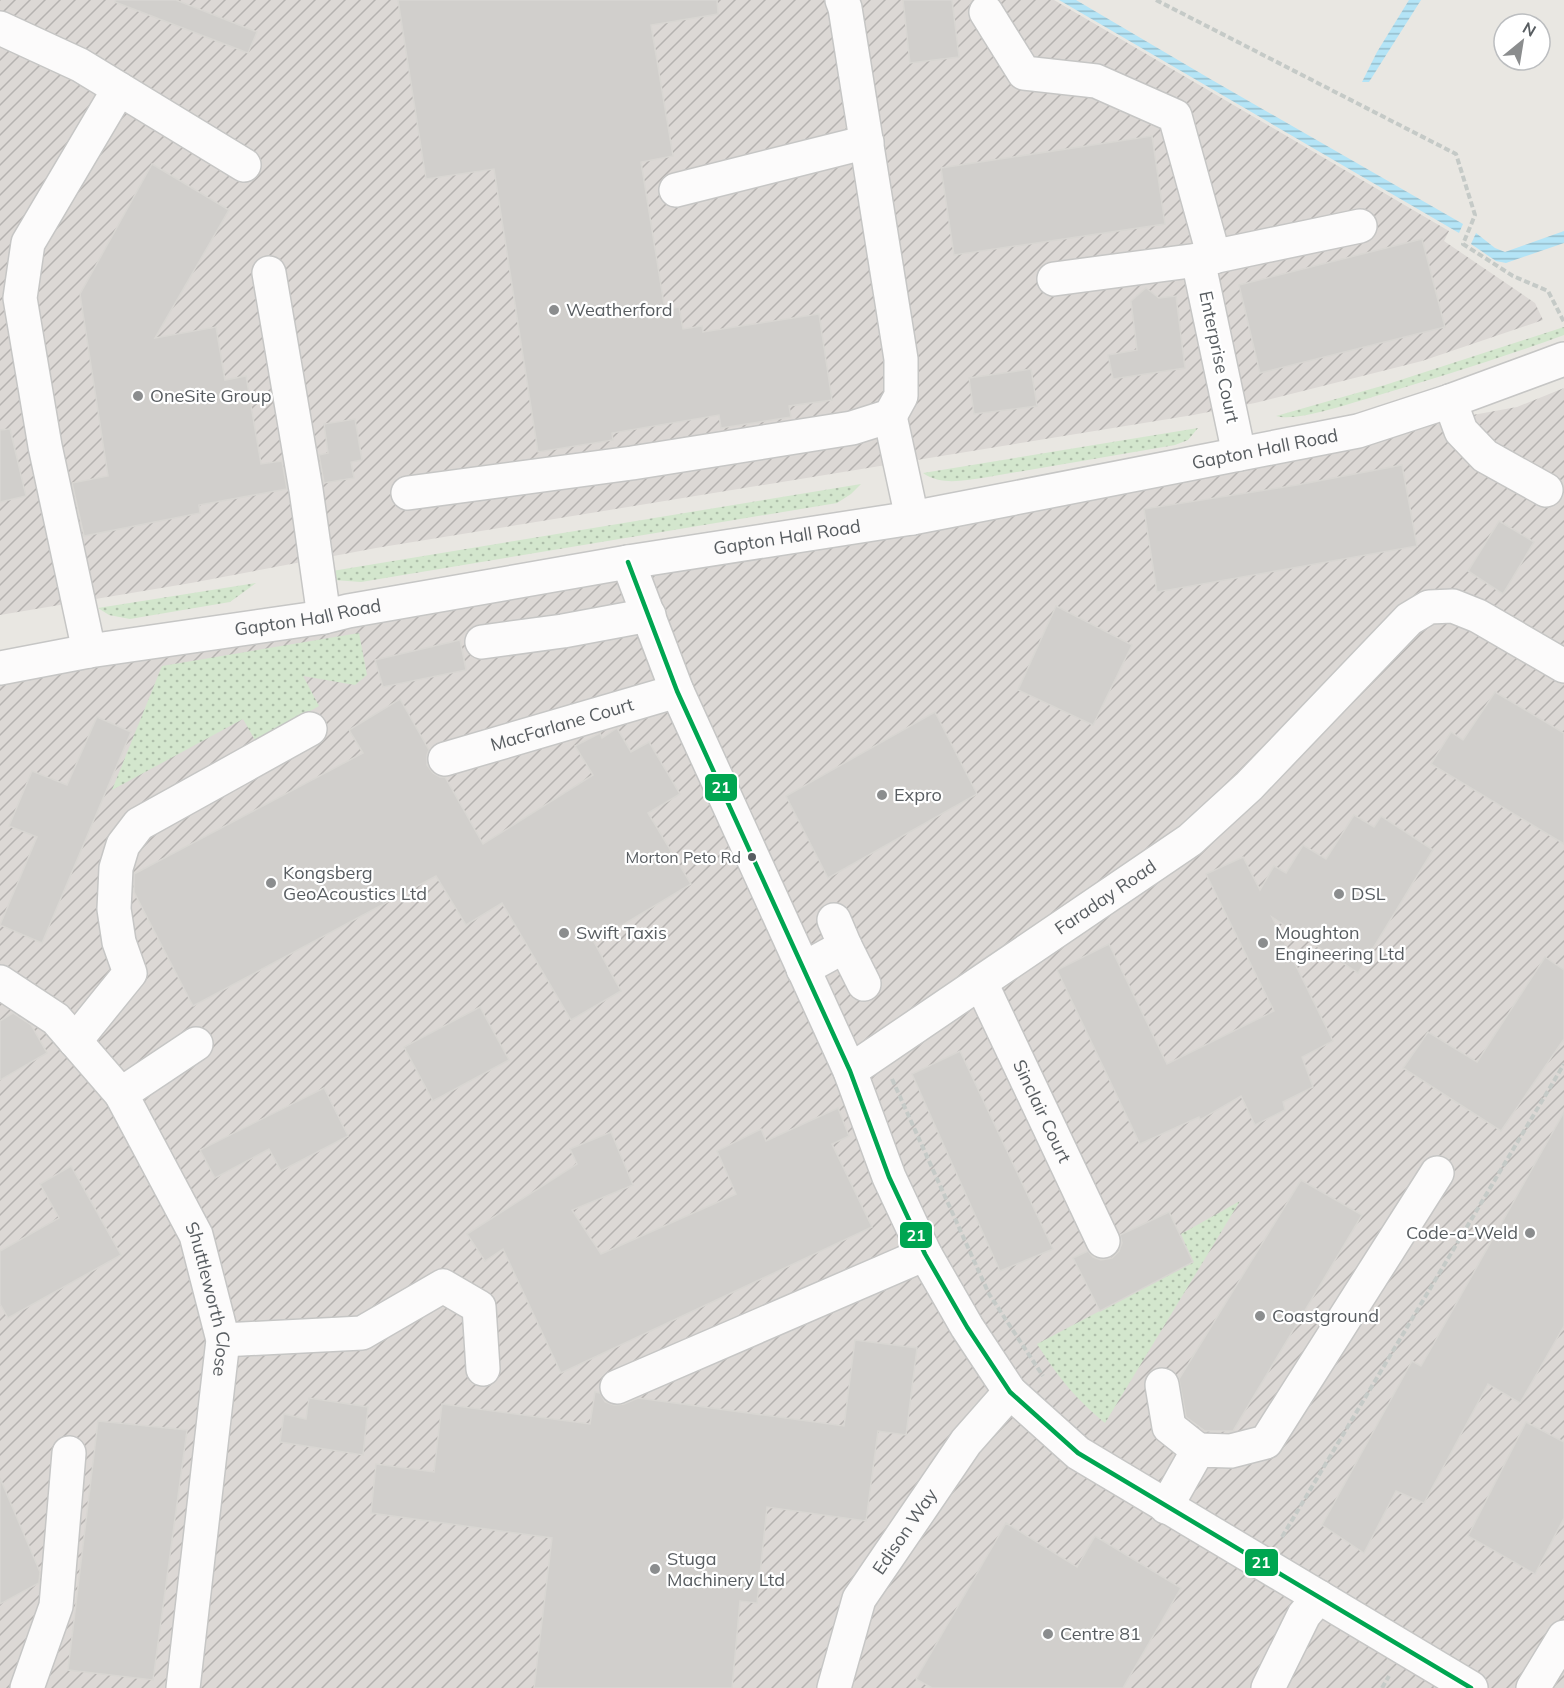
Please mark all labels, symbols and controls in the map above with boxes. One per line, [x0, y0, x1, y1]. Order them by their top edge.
north arrow [1492, 12, 1552, 72]
text: N [1519, 17, 1540, 41]
street label: Enterprise Court [1194, 289, 1245, 425]
place label: Weatherford [566, 298, 673, 321]
marker: Weatherford [547, 303, 561, 317]
place label: OneSite Group [150, 384, 271, 407]
marker: OneSite Group [131, 389, 145, 403]
street label: Gapton Hall Road [1190, 423, 1340, 474]
street label: Gapton Hall Road [712, 514, 862, 560]
street label: Gapton Hall Road [233, 593, 383, 641]
street label: MacFarlane Court [488, 692, 636, 756]
line badge: 21 [704, 773, 738, 802]
text: 21 [711, 777, 731, 797]
place label: Expro [894, 783, 942, 806]
marker: Expro [875, 788, 889, 802]
place label: Morton Peto Rd [626, 847, 741, 867]
marker: Morton Peto Rd [746, 851, 758, 863]
street label: Faraday Road [1050, 854, 1160, 940]
place label: Kongsberg GeoAcoustics Ltd [283, 861, 427, 905]
marker: Kongsberg GeoAcoustics Ltd [264, 876, 278, 890]
place label: DSL [1351, 882, 1386, 905]
marker: DSL [1332, 887, 1346, 901]
place label: Swift Taxis [576, 921, 667, 944]
place label: Moughton Engineering Ltd [1275, 921, 1405, 965]
marker: Swift Taxis [557, 926, 571, 940]
marker: Moughton Engineering Ltd [1256, 936, 1270, 950]
street label: Sinclair Court [1008, 1056, 1076, 1166]
street label: Shuttleworth Close [180, 1218, 235, 1378]
line badge: 21 [899, 1221, 933, 1249]
place label: Code-a-Weld [1406, 1221, 1518, 1244]
text: 21 [906, 1225, 926, 1245]
marker: Code-a-Weld [1523, 1226, 1537, 1240]
place label: Coastground [1272, 1304, 1379, 1327]
marker: Coastground [1253, 1309, 1267, 1323]
street label: Edison Way [867, 1483, 942, 1579]
place label: Stuga Machinery Ltd [667, 1547, 785, 1591]
line badge: 21 [1244, 1548, 1279, 1577]
text: 21 [1251, 1552, 1271, 1572]
marker: Stuga Machinery Ltd [648, 1562, 662, 1576]
place label: Centre 81 [1060, 1622, 1141, 1645]
marker: Centre 81 [1041, 1627, 1055, 1641]

